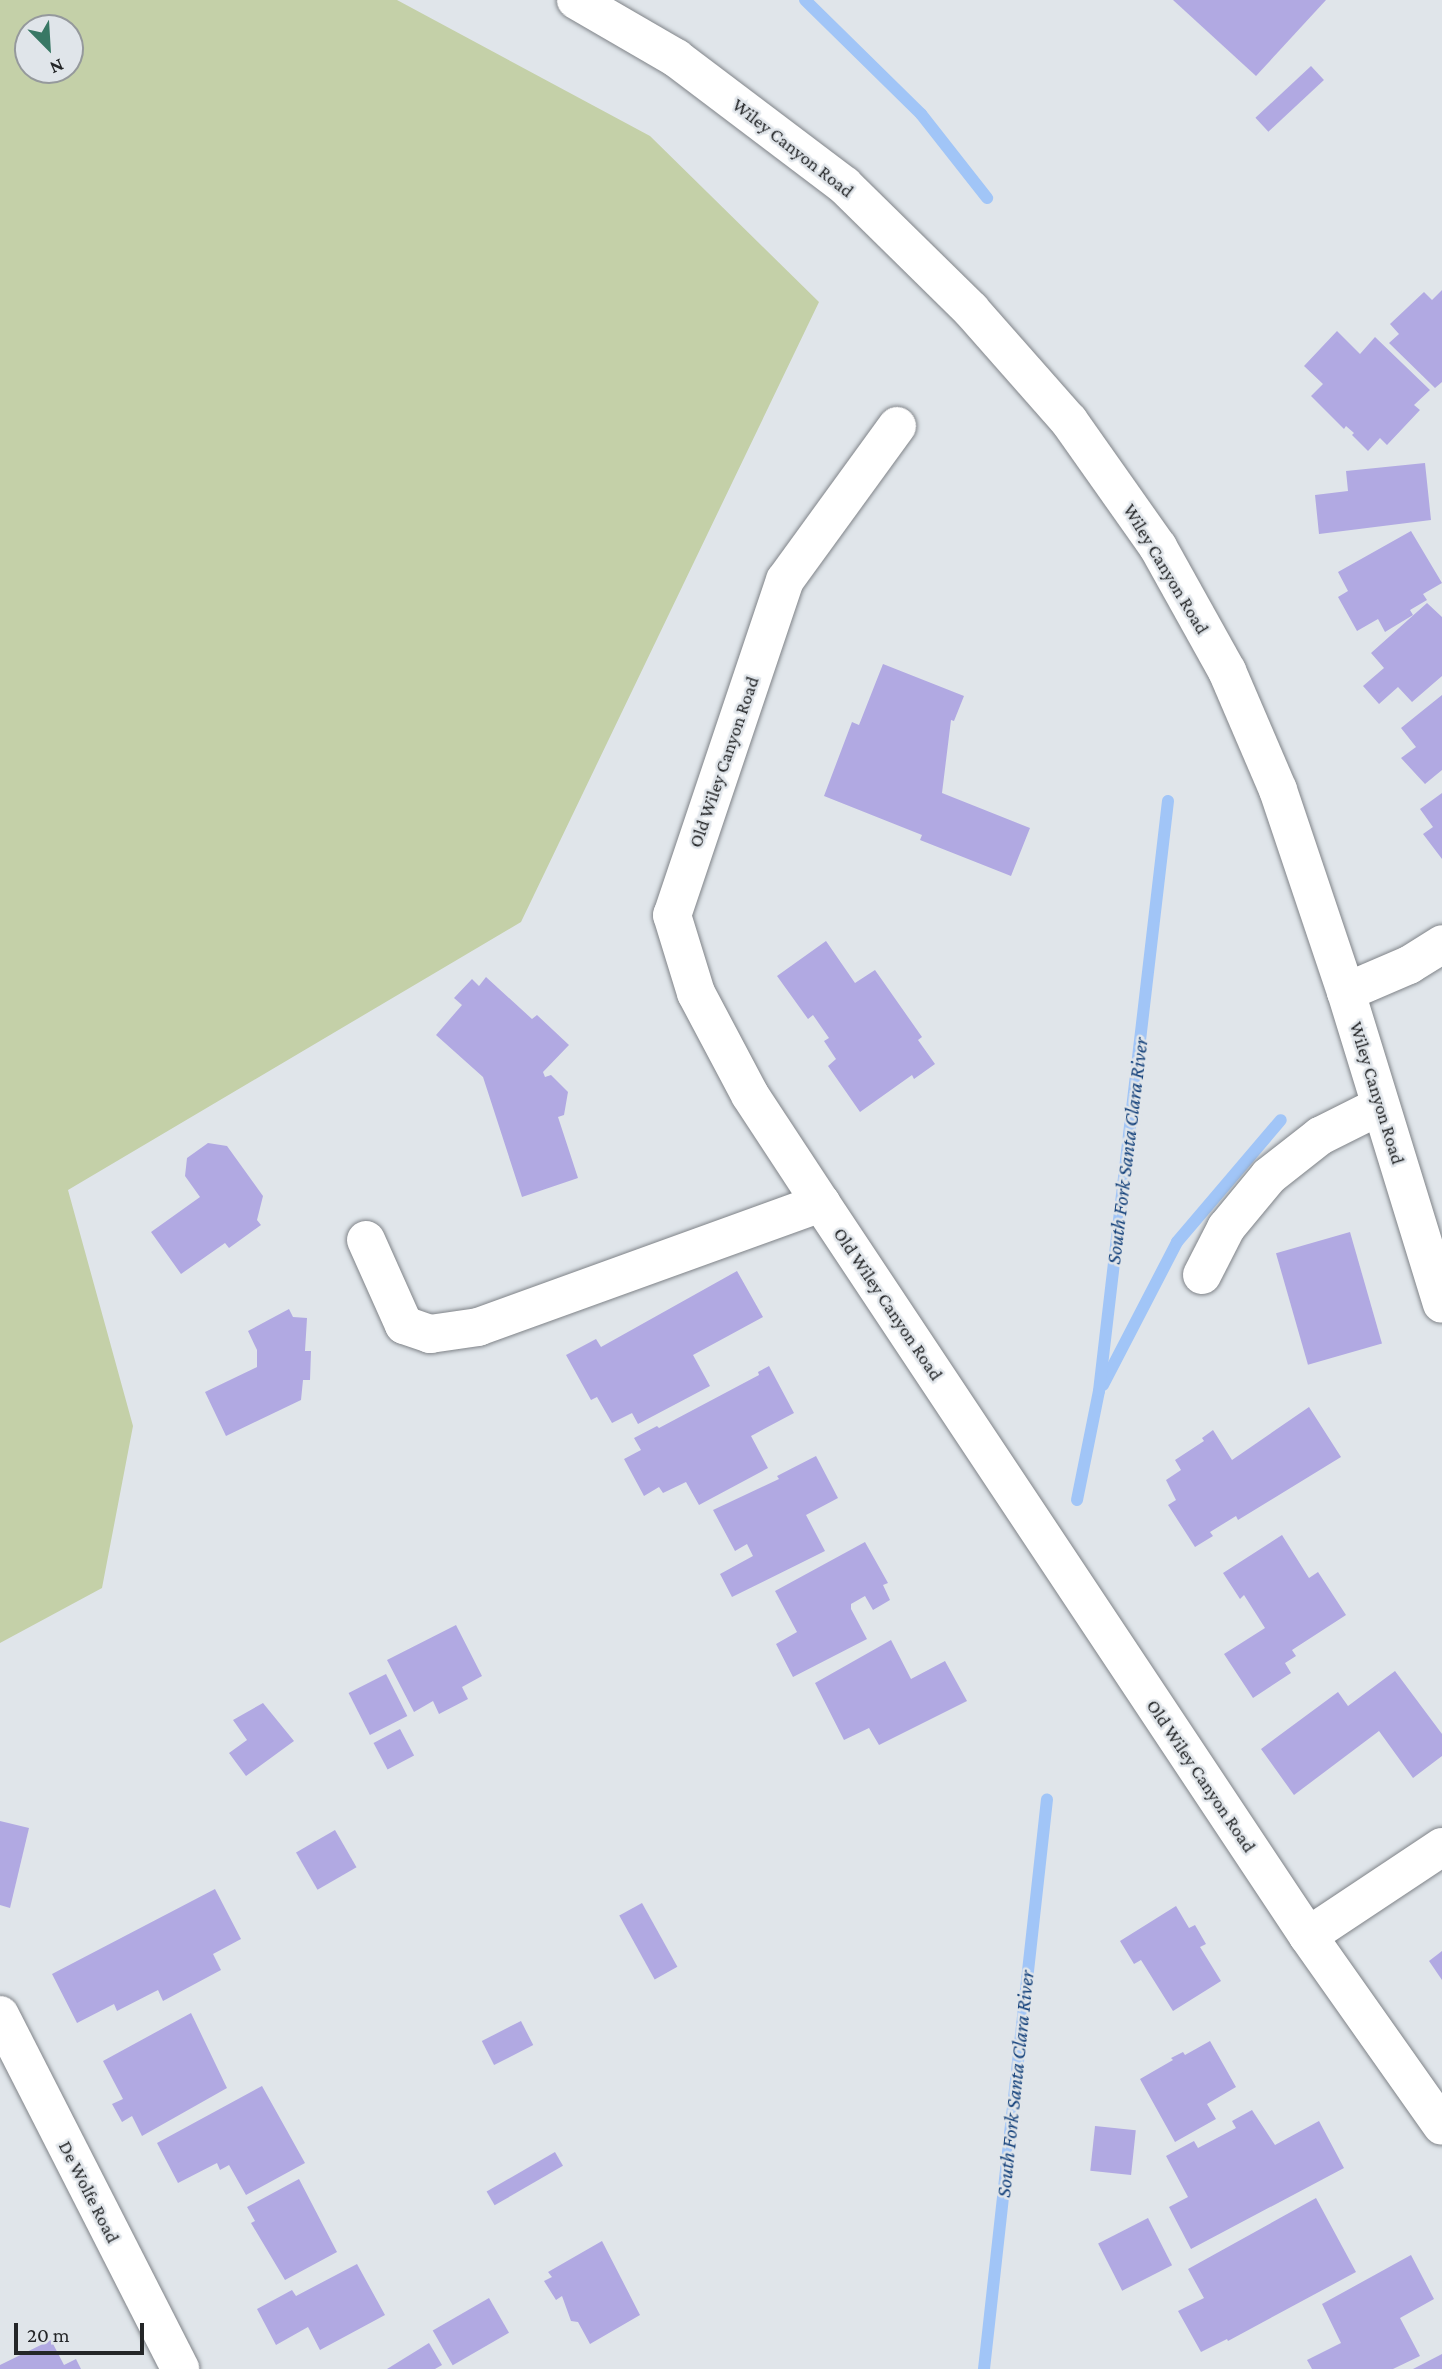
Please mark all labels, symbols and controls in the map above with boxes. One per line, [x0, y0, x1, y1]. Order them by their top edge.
north arrow [14, 14, 84, 84]
text: N [47, 55, 67, 79]
street label: Wiley Canyon Road [728, 93, 858, 203]
street label: Wiley Canyon Road [1118, 500, 1214, 638]
street label: Old Wiley Canyon Road [684, 673, 764, 851]
street label: Wiley Canyon Road [1344, 1019, 1410, 1167]
water label: South Fork Santa Clara River [1101, 1036, 1153, 1266]
street label: Old Wiley Canyon Road [828, 1223, 948, 1385]
street label: Old Wiley Canyon Road [1141, 1695, 1261, 1857]
water label: South Fork Santa Clara River [991, 1969, 1039, 2199]
street label: De Wolfe Road [54, 2137, 124, 2247]
scale bar [18, 2310, 147, 2354]
text: 20 m [27, 2323, 70, 2347]

